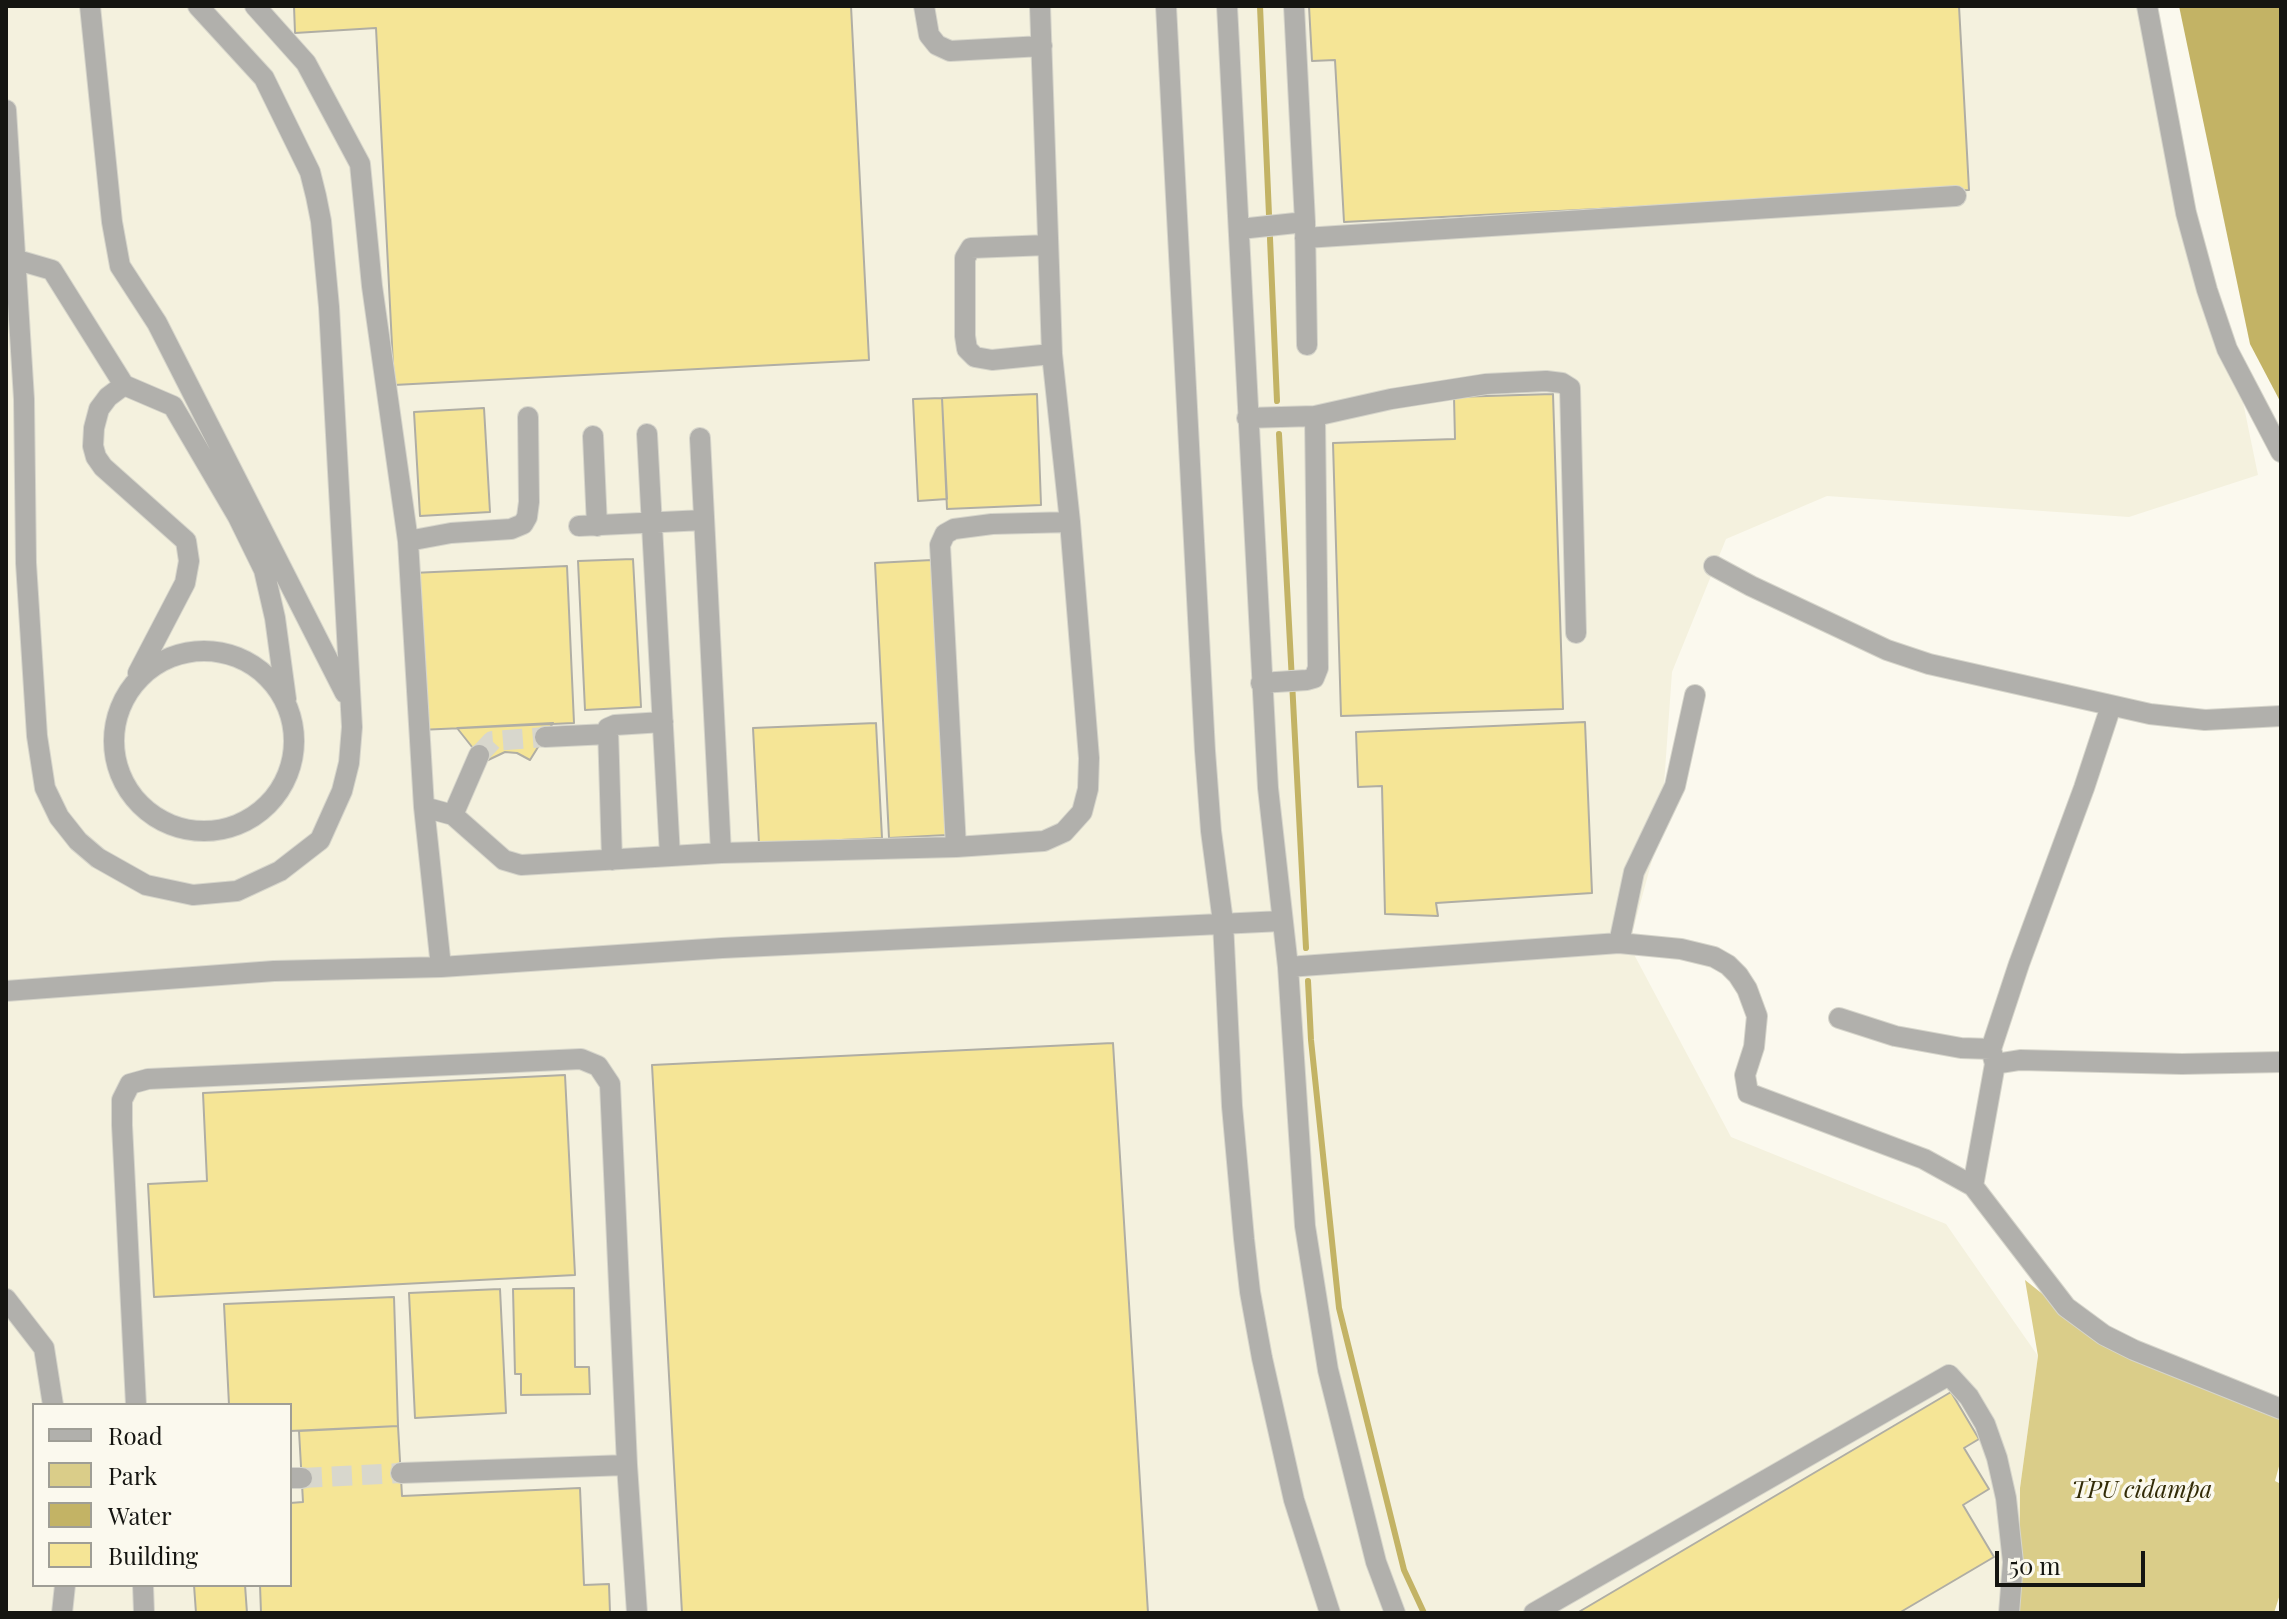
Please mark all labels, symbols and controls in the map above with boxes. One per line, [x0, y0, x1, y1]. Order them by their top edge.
legend [32, 1403, 292, 1587]
text: Road [108, 1419, 163, 1451]
text: Park [108, 1459, 157, 1491]
park label: TPU cidampa [2072, 1477, 2212, 1505]
text: Water [108, 1499, 172, 1531]
scale bar [1999, 1535, 2149, 1585]
text: Building [108, 1539, 198, 1571]
text: 50 m [2009, 1549, 2061, 1581]

